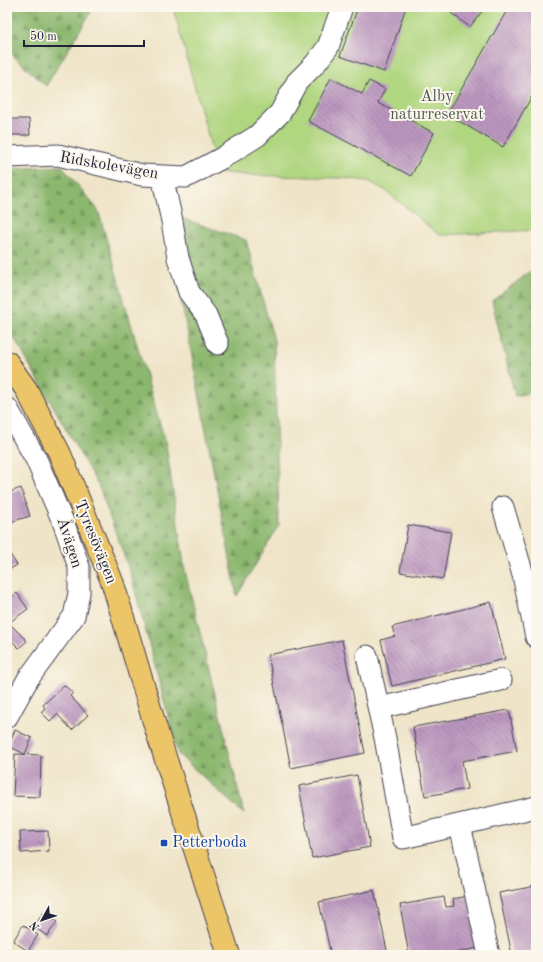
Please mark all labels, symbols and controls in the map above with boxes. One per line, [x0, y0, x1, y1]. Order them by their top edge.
scale bar [24, 22, 144, 48]
text: 50 m [30, 30, 57, 43]
park label: Alby naturreservat [390, 89, 484, 123]
street label: Ridskolevägen [58, 149, 160, 183]
street label: Tyresövägen [71, 498, 119, 587]
street label: Åvägen [53, 514, 90, 571]
place label: Petterboda [172, 835, 247, 851]
marker: Petterboda [159, 838, 169, 848]
north arrow [22, 900, 62, 940]
text: N [28, 918, 42, 932]

